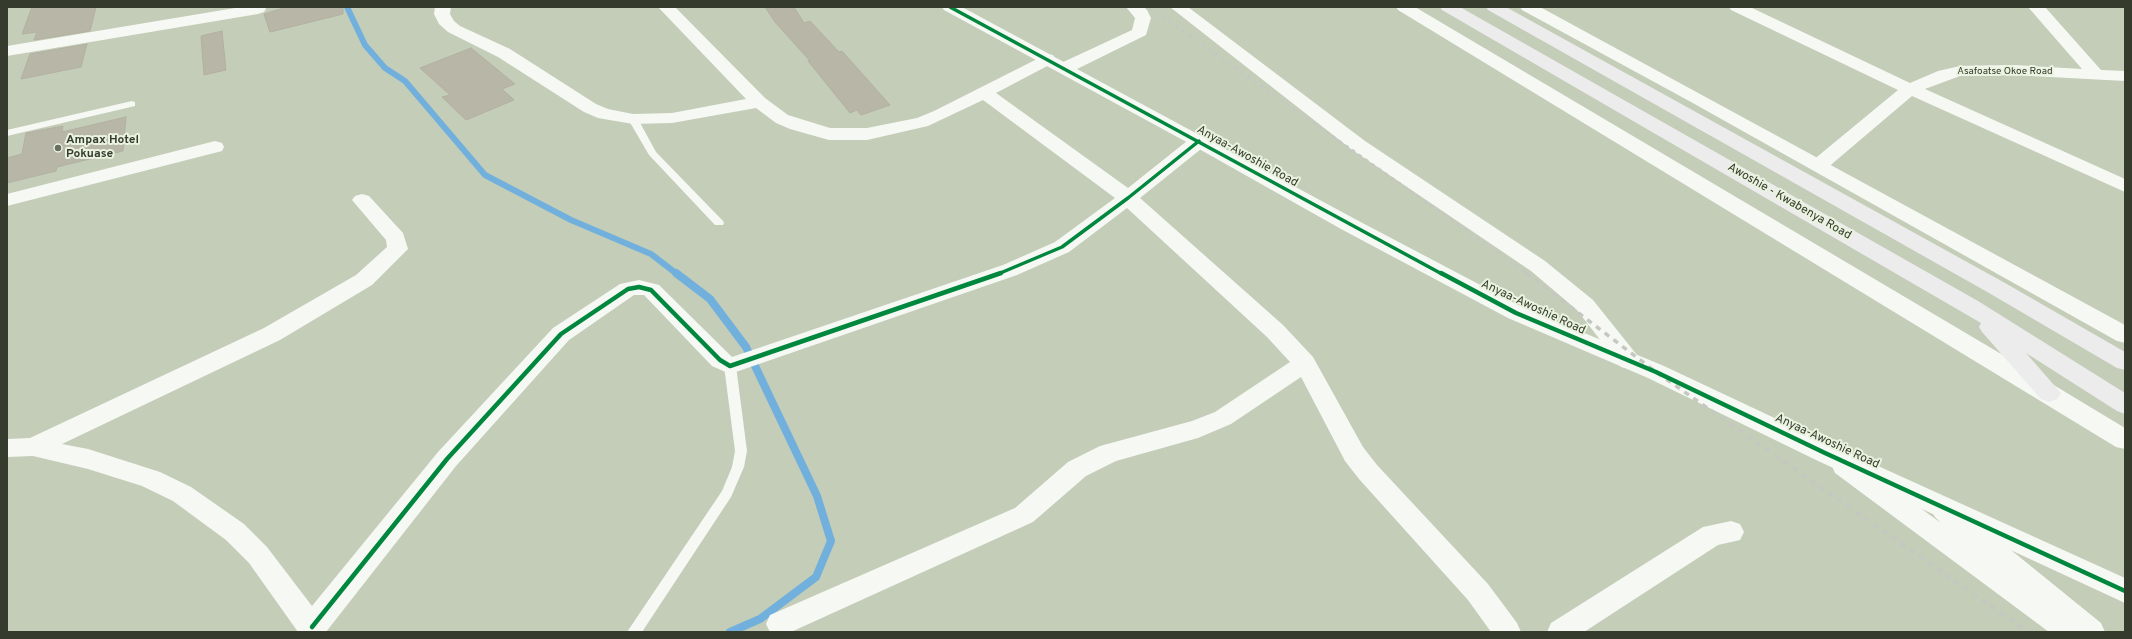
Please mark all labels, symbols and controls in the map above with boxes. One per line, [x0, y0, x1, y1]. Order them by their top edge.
street label: Asafoatse Okoe Road [1957, 66, 2053, 78]
street label: Anyaa-Awoshie Road [1194, 123, 1300, 191]
place label: Ampax Hotel Pokuase [66, 134, 139, 162]
marker: Ampax Hotel Pokuase [53, 143, 63, 153]
street label: Awoshie - Kwabenya Road [1724, 161, 1854, 243]
street label: Anyaa-Awoshie Road [1478, 277, 1588, 339]
street label: Anyaa-Awoshie Road [1772, 411, 1882, 473]

